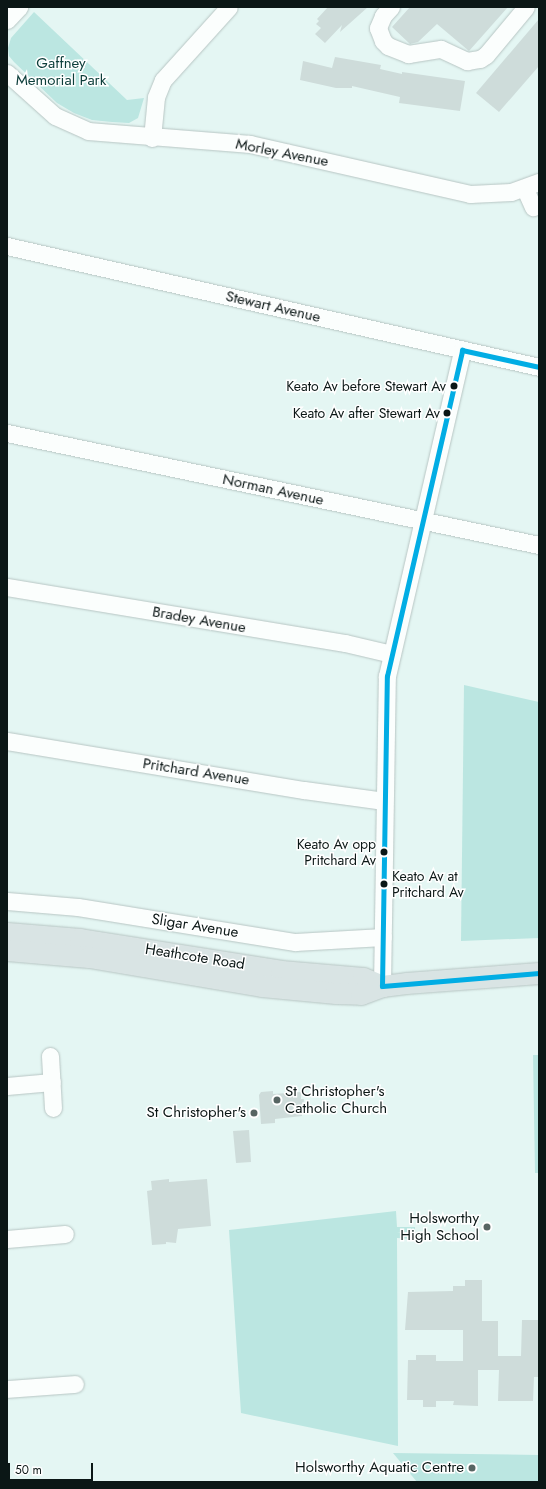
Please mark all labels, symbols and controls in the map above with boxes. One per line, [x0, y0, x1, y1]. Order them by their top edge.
park label: Gaffney Memorial Park [16, 54, 106, 89]
street label: Morley Avenue [234, 135, 330, 171]
street label: Stewart Avenue [224, 287, 322, 327]
place label: Keato Av before Stewart Av [286, 378, 446, 394]
marker: Keato Av before Stewart Av [449, 381, 459, 391]
place label: Keato Av after Stewart Av [293, 405, 440, 421]
marker: Keato Av after Stewart Av [442, 408, 452, 418]
street label: Norman Avenue [221, 470, 325, 510]
street label: Bradey Avenue [151, 603, 247, 637]
street label: Pritchard Avenue [141, 755, 251, 789]
place label: Keato Av opp Pritchard Av [297, 836, 376, 868]
marker: Keato Av opp Pritchard Av [379, 847, 389, 857]
place label: Keato Av at Pritchard Av [392, 868, 464, 900]
marker: Keato Av at Pritchard Av [379, 879, 389, 889]
street label: Sligar Avenue [150, 910, 240, 942]
street label: Heathcote Road [144, 940, 246, 974]
place label: St Christopher's Catholic Church [285, 1082, 387, 1117]
marker: St Christopher's Catholic Church [272, 1095, 282, 1105]
place label: St Christopher's [147, 1104, 246, 1122]
marker: St Christopher's [249, 1108, 259, 1118]
place label: Holsworthy High School [400, 1209, 479, 1244]
marker: Holsworthy High School [482, 1222, 492, 1232]
scale bar [10, 1455, 95, 1481]
place label: Holsworthy Aquatic Centre [295, 1459, 464, 1477]
text: 50 m [15, 1461, 42, 1479]
marker: Holsworthy Aquatic Centre [467, 1463, 477, 1473]

